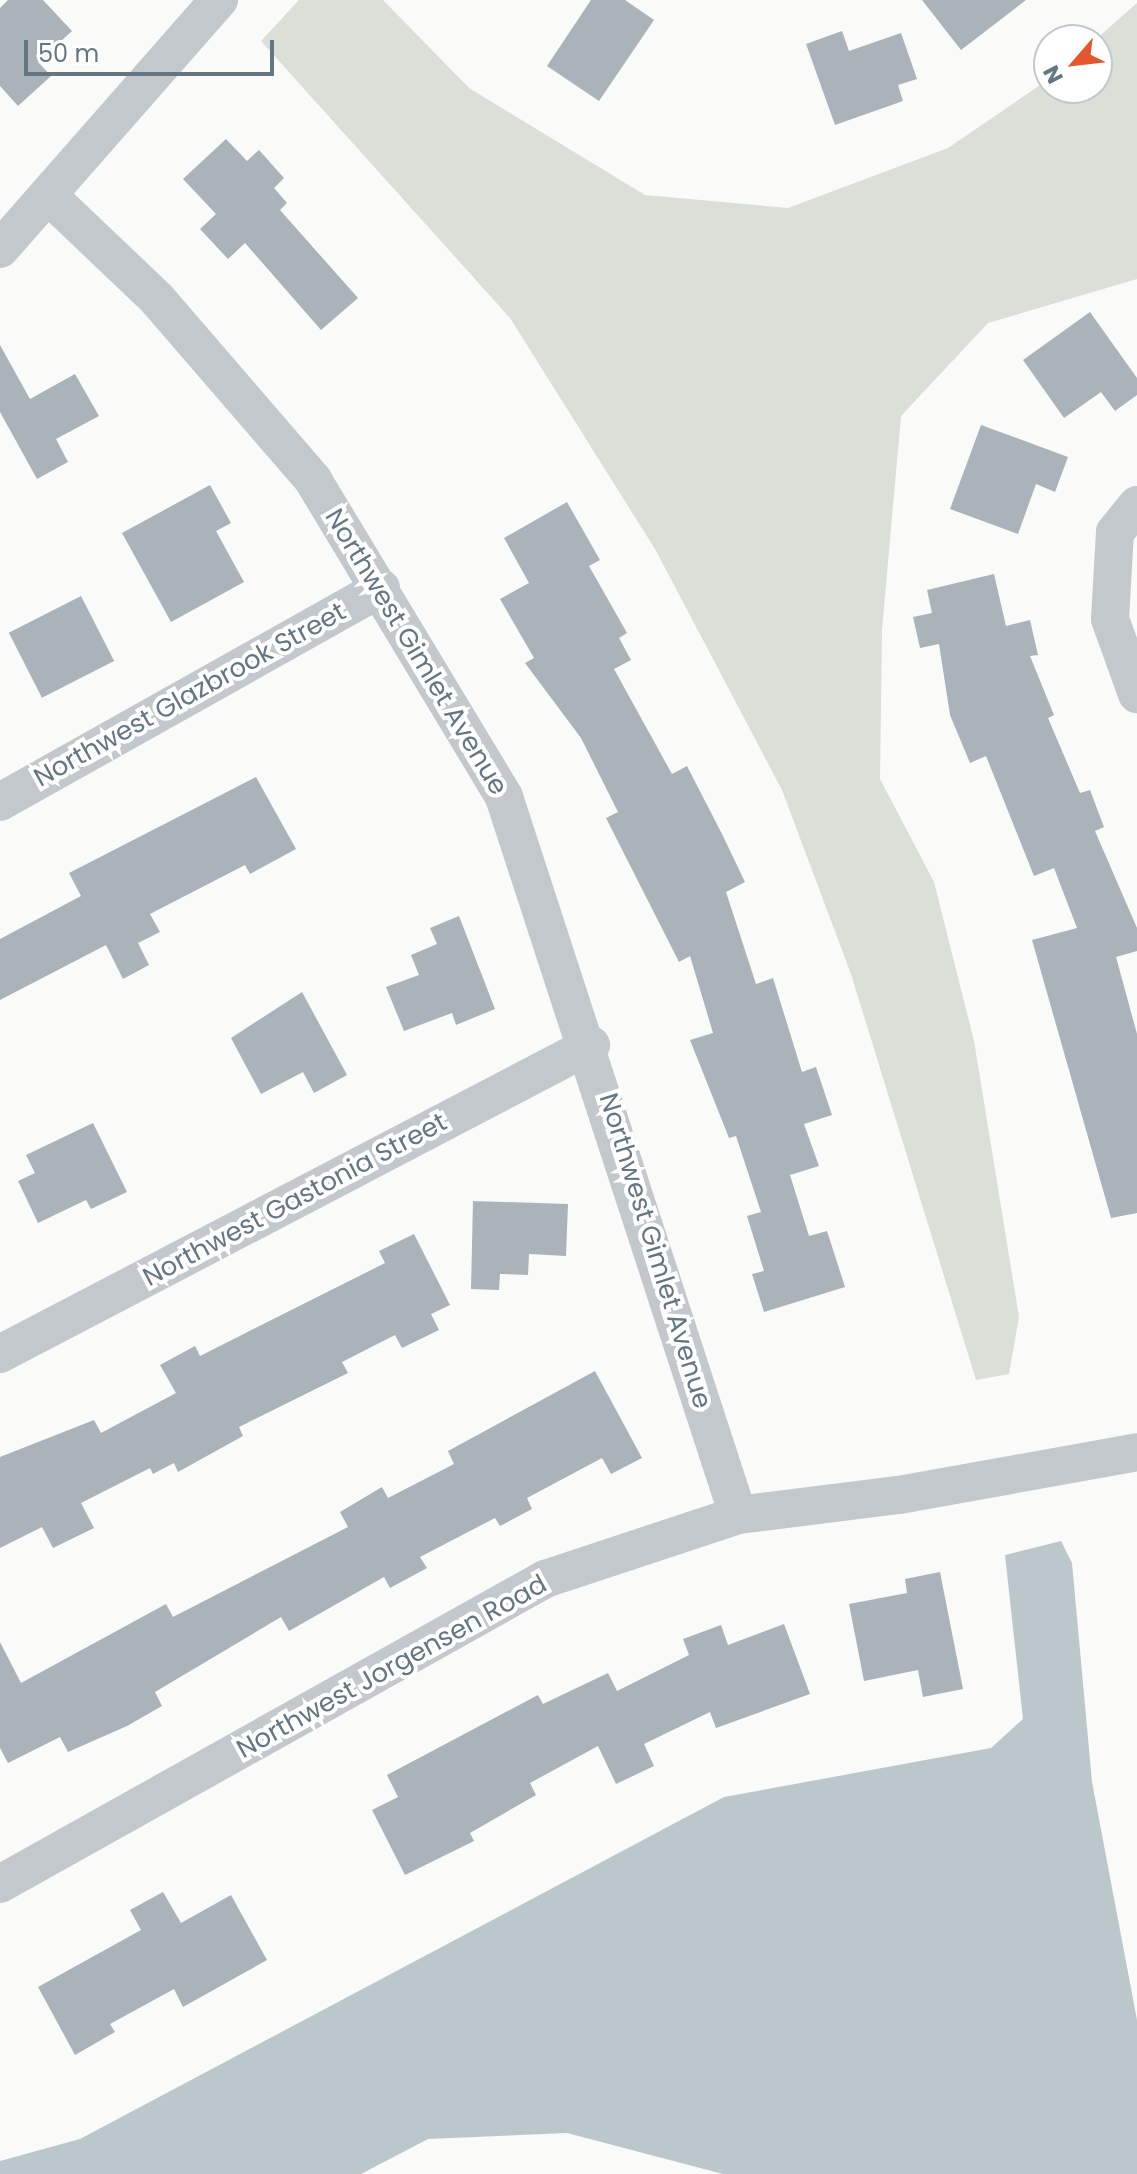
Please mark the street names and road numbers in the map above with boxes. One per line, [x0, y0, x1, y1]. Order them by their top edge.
street label: Northwest Gimlet Avenue [318, 503, 514, 801]
street label: Northwest Glazbrook Street [29, 596, 351, 794]
street label: Northwest Gimlet Avenue [592, 1090, 718, 1412]
street label: Northwest Gastonia Street [138, 1107, 452, 1293]
street label: Northwest Jorgensen Road [232, 1569, 552, 1765]

